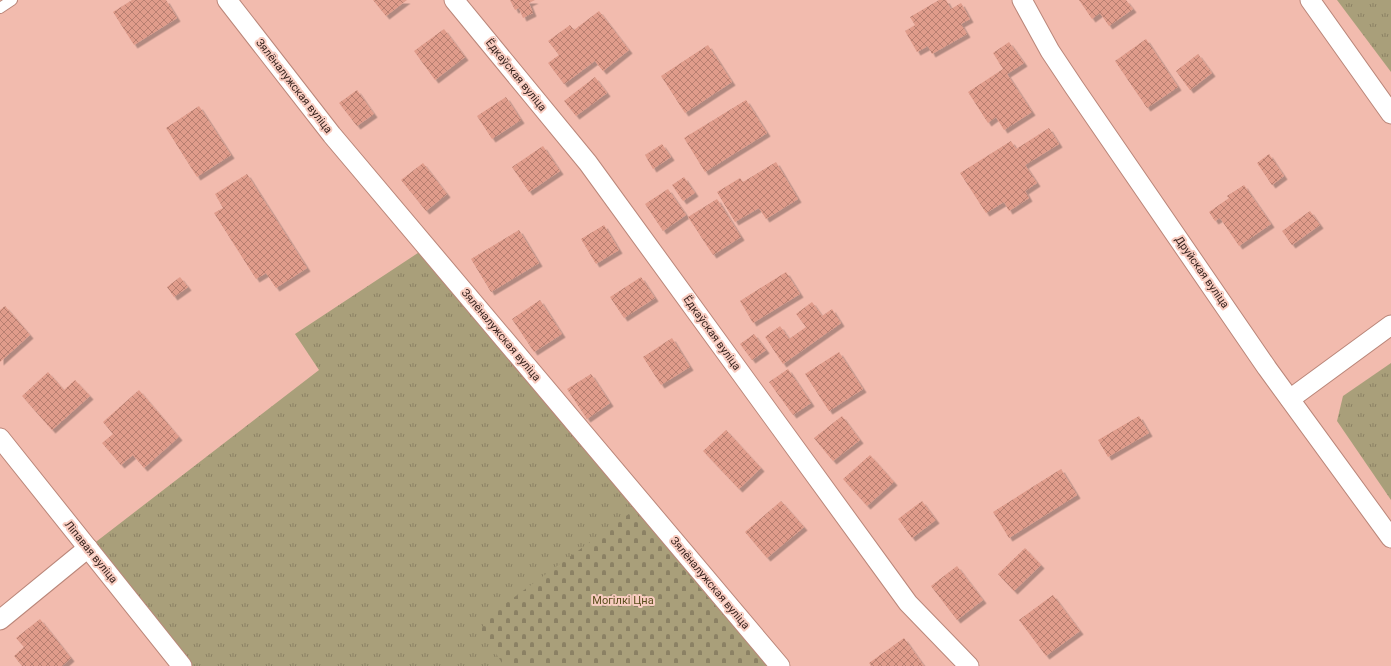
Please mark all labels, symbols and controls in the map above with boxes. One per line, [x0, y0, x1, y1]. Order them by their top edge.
street label: Зялёналужская вуліца [253, 36, 335, 136]
street label: Ёдкаўская вуліца [483, 36, 549, 114]
street label: Друйская вуліца [1172, 233, 1232, 311]
street label: Зялёналужская вуліца [459, 286, 543, 384]
street label: Ёдкаўская вуліца [681, 293, 743, 373]
street label: Ліпавая вуліца [62, 518, 120, 586]
street label: Зялёналужская вуліца [668, 534, 752, 632]
park label: Могілкі Цна [592, 594, 654, 607]

